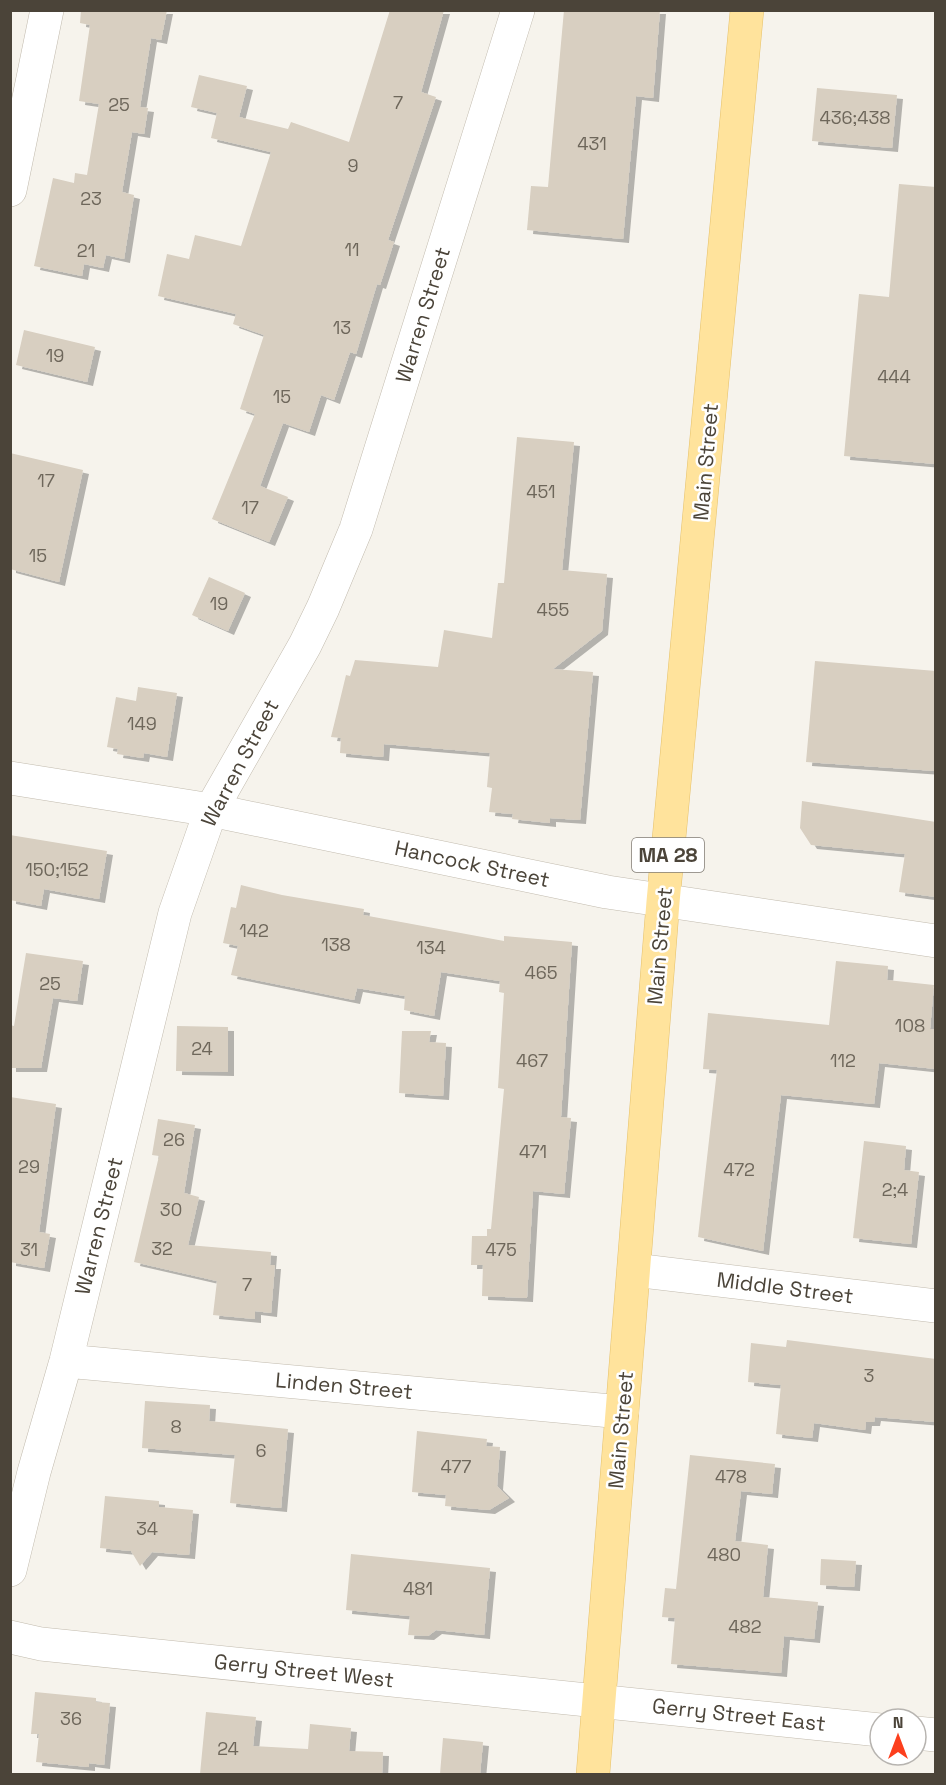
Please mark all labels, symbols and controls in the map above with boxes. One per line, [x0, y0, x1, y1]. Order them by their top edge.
house number: 7 [393, 91, 403, 114]
house number: 25 [108, 93, 130, 116]
house number: 436;438 [819, 106, 891, 129]
house number: 431 [577, 132, 607, 155]
house number: 9 [347, 154, 359, 177]
house number: 23 [80, 187, 102, 210]
house number: 11 [344, 238, 360, 261]
house number: 21 [77, 239, 95, 262]
street label: Warren Street [389, 244, 456, 386]
house number: 13 [333, 316, 351, 339]
house number: 19 [46, 344, 64, 367]
house number: 444 [877, 365, 911, 388]
house number: 15 [273, 385, 291, 408]
street label: Main Street [687, 402, 724, 522]
house number: 17 [37, 469, 55, 492]
house number: 451 [526, 480, 556, 503]
house number: 17 [241, 496, 259, 519]
house number: 15 [29, 544, 47, 567]
house number: 19 [210, 592, 228, 615]
house number: 455 [537, 598, 569, 621]
street label: Warren Street [195, 694, 284, 831]
house number: 149 [127, 712, 157, 735]
street label: Hancock Street [392, 834, 552, 893]
road number: MA 28 [632, 838, 704, 872]
house number: 150;152 [25, 858, 89, 881]
street label: Main Street [641, 886, 678, 1006]
house number: 142 [239, 919, 269, 942]
house number: 138 [321, 933, 351, 956]
house number: 134 [416, 936, 446, 959]
house number: 465 [524, 961, 558, 984]
house number: 25 [39, 972, 61, 995]
house number: 108 [895, 1014, 925, 1037]
house number: 24 [191, 1037, 213, 1060]
house number: 467 [516, 1049, 548, 1072]
house number: 112 [830, 1049, 856, 1072]
house number: 26 [163, 1128, 185, 1151]
house number: 471 [519, 1140, 547, 1163]
street label: Warren Street [68, 1154, 129, 1297]
house number: 29 [18, 1155, 40, 1178]
house number: 472 [723, 1158, 755, 1181]
house number: 2;4 [882, 1178, 908, 1201]
house number: 30 [160, 1198, 182, 1221]
house number: 32 [151, 1237, 173, 1260]
house number: 31 [20, 1238, 38, 1261]
house number: 475 [485, 1238, 517, 1261]
street label: Middle Street [715, 1266, 855, 1309]
house number: 7 [242, 1273, 252, 1296]
house number: 3 [864, 1364, 874, 1387]
street label: Linden Street [274, 1366, 414, 1405]
street label: Main Street [602, 1370, 639, 1490]
house number: 8 [170, 1415, 182, 1438]
house number: 6 [255, 1439, 267, 1462]
house number: 477 [441, 1455, 471, 1478]
house number: 478 [715, 1465, 747, 1488]
house number: 34 [136, 1517, 158, 1540]
house number: 480 [707, 1543, 741, 1566]
house number: 481 [403, 1577, 433, 1600]
house number: 482 [728, 1615, 762, 1638]
street label: Gerry Street West [213, 1648, 395, 1693]
street label: Gerry Street East [651, 1692, 827, 1737]
house number: 36 [60, 1707, 82, 1730]
north arrow [868, 1707, 928, 1767]
text: N [893, 1712, 903, 1733]
house number: 24 [217, 1737, 239, 1760]

